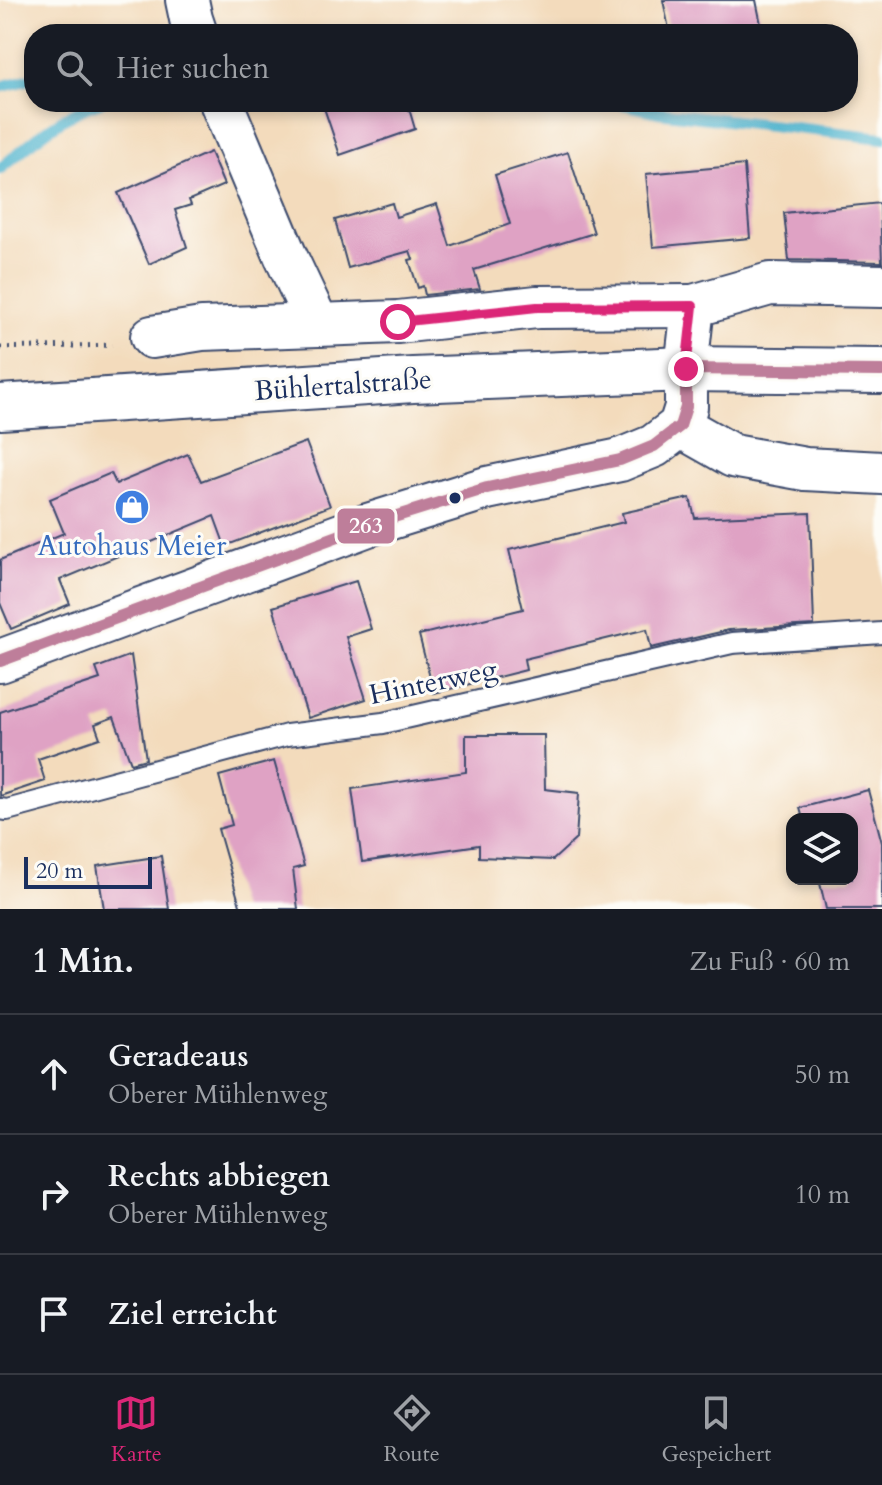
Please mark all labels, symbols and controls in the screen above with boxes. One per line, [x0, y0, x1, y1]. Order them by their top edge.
search box [24, 24, 858, 112]
icon: search [52, 46, 96, 90]
text: Hier suchen [116, 48, 269, 89]
route start [380, 304, 416, 340]
route end [668, 351, 704, 387]
street label: Bühlertalstraße [253, 360, 433, 410]
shop icon: Autohaus Meier [113, 488, 151, 526]
unlabelled marker [447, 490, 463, 506]
line badge: 263 [336, 507, 396, 545]
text: 263 [349, 511, 383, 541]
place label: Autohaus Meier [38, 527, 227, 565]
street label: Hinterweg [366, 650, 501, 714]
map controls [786, 813, 858, 885]
button: layers [786, 813, 858, 885]
scale bar [24, 853, 152, 889]
text: 20 m [36, 856, 83, 886]
text: 1 Min. [32, 938, 134, 984]
text: Zu Fuß · 60 m [689, 944, 850, 979]
text: Geradeaus [108, 1036, 249, 1077]
icon: ahead [32, 1052, 76, 1096]
text: 50 m [794, 1057, 850, 1092]
text: Oberer Mühlenweg [108, 1077, 327, 1112]
text: Rechts abbiegen [108, 1156, 330, 1197]
icon: right [32, 1172, 76, 1216]
text: 10 m [794, 1177, 850, 1212]
text: Oberer Mühlenweg [108, 1197, 327, 1232]
icon: arrive [32, 1292, 76, 1336]
text: Ziel erreicht [108, 1294, 277, 1335]
tab: Karte [111, 1391, 162, 1469]
tab: Route [383, 1391, 440, 1469]
tab: Gespeichert [661, 1391, 771, 1469]

